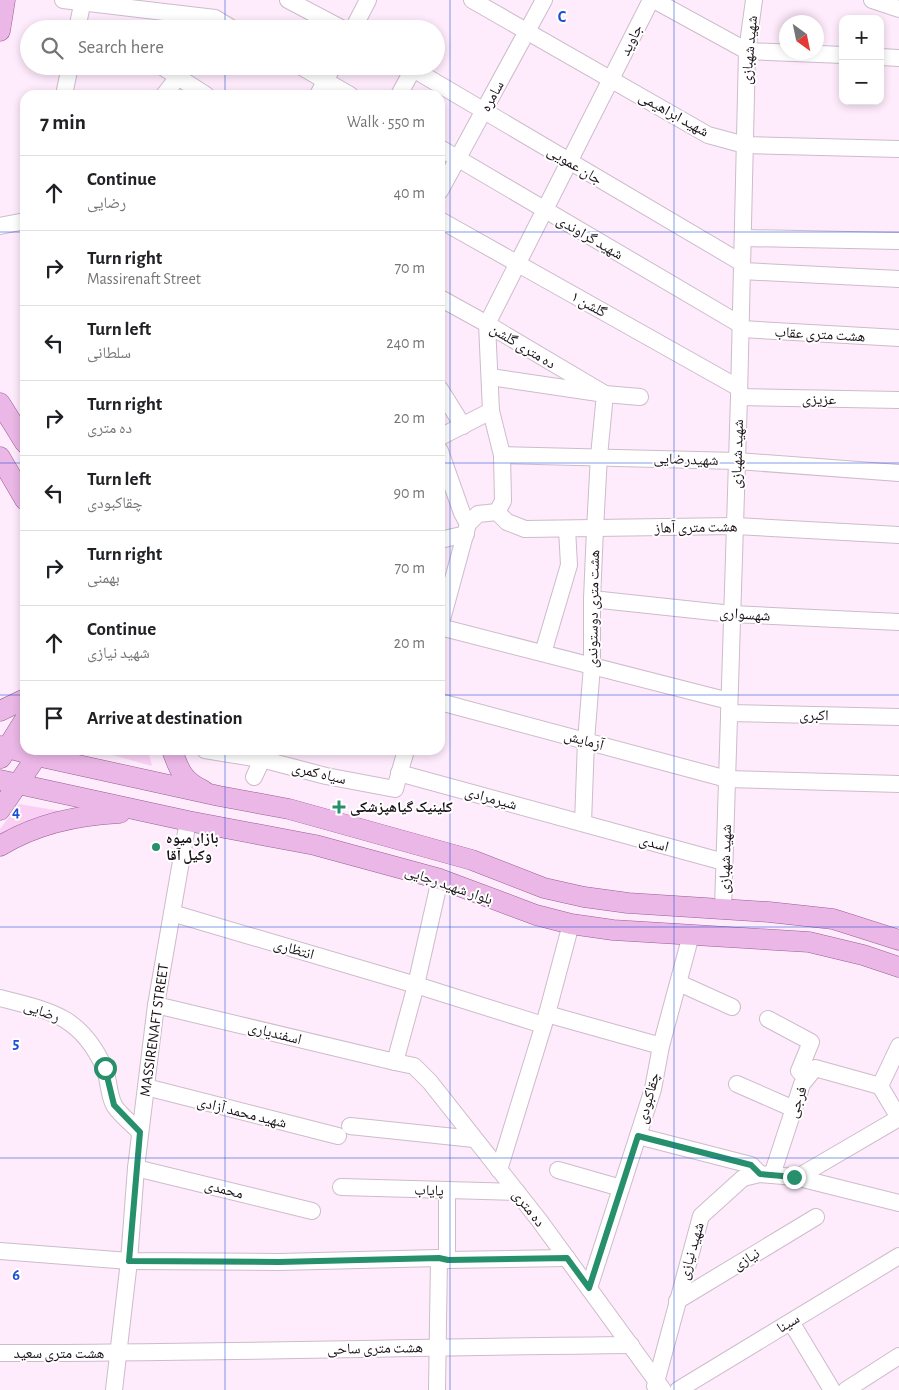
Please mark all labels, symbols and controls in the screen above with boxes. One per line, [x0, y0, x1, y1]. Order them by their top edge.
text: C [558, 9, 567, 25]
street label: شهید شهبازی [739, 15, 762, 85]
north arrow [779, 15, 824, 60]
map controls [839, 15, 884, 105]
button: + [839, 15, 884, 60]
search box [20, 20, 445, 75]
street label: جاوید [618, 22, 646, 59]
icon: search [38, 34, 66, 62]
text: Search here [78, 38, 164, 57]
button: − [839, 60, 884, 105]
street label: سامره [478, 78, 508, 115]
street label: شهید ابراهیمی [635, 89, 711, 142]
text: 7 min [40, 112, 86, 133]
text: Walk · 550 m [347, 114, 425, 130]
street label: جان عمویی [544, 143, 605, 189]
text: Continue [87, 170, 156, 189]
icon: ahead [40, 179, 68, 207]
text: 40 m [393, 185, 425, 201]
text: رضایی [87, 195, 126, 211]
street label: شهید گراوندی [553, 212, 626, 264]
text: Turn right [87, 249, 162, 268]
icon: right [40, 254, 68, 282]
text: 70 m [394, 260, 425, 276]
text: Massirenaft Street [87, 271, 201, 287]
street label: گلشن ۱ [568, 289, 609, 322]
text: Turn left [87, 320, 151, 339]
street label: ده متری گلشن [486, 321, 558, 373]
street label: هشت متری عقاب [774, 325, 866, 346]
icon: left [40, 329, 68, 357]
text: 240 m [386, 335, 425, 351]
text: سلطانی [87, 345, 131, 361]
street label: عزیزی [802, 392, 837, 409]
text: Turn right [87, 395, 162, 414]
icon: right [40, 404, 68, 432]
text: 20 m [394, 410, 425, 426]
street label: شهید شهبازی [729, 419, 748, 489]
text: ده متری [87, 420, 132, 436]
street label: شهیدرضایی [653, 451, 719, 470]
text: Turn left [87, 470, 151, 489]
icon: left [40, 479, 68, 507]
text: 90 m [394, 485, 425, 501]
text: چقاکبودی [87, 495, 143, 511]
street label: هشت متری آهاز [653, 518, 738, 538]
text: Turn right [87, 545, 162, 564]
street label: هشت متری دوستوندی [585, 550, 604, 668]
icon: right [40, 554, 68, 582]
text: 70 m [394, 560, 425, 576]
text: بهمنی [87, 570, 120, 586]
street label: شهسواری [719, 605, 771, 626]
text: Continue [87, 620, 156, 639]
icon: ahead [40, 629, 68, 657]
text: 20 m [394, 635, 425, 651]
text: شهید نیازی [87, 645, 150, 661]
icon: arrive [40, 704, 68, 732]
street label: اکبری [799, 708, 829, 725]
text: Arrive at destination [87, 709, 243, 728]
street label: آزمایش [562, 727, 607, 755]
street label: سیاه کمری [290, 760, 348, 789]
street label: شیرمرادی [463, 784, 519, 815]
marker: کلینیک گیاهپزشکی [332, 800, 346, 814]
place label: کلینیک گیاهپزشکی [350, 800, 453, 816]
text: 4 [12, 804, 20, 820]
street label: شهید شهبازی [717, 824, 736, 894]
place label: بازار میوه وکیل آقا [166, 831, 218, 864]
street label: اسدی [637, 832, 670, 857]
marker: بازار میوه وکیل آقا [150, 841, 162, 853]
street label: بلوار شهید رجایی [402, 863, 495, 909]
street label: انتظاری [271, 937, 316, 964]
street label: MASSIRENAFT STREET [138, 962, 171, 1098]
street label: رضایی [21, 998, 62, 1027]
street label: اسفندیاری [246, 1020, 303, 1049]
text: 5 [13, 1035, 20, 1051]
route start [94, 1057, 117, 1080]
street label: چقاکبودی [634, 1071, 665, 1126]
street label: فرجی [785, 1084, 812, 1121]
street label: شهید محمد آزادی [195, 1093, 288, 1133]
route end [783, 1166, 806, 1189]
street label: محمدی [202, 1177, 245, 1204]
street label: پایاب [414, 1182, 444, 1200]
street label: ده متری [508, 1187, 548, 1231]
street label: شهید نیازی [676, 1221, 709, 1282]
street label: نیازی [730, 1246, 763, 1275]
text: 6 [12, 1267, 20, 1283]
street label: سینا [774, 1311, 802, 1336]
street label: هشت متری ساحی [327, 1340, 423, 1359]
street label: هشت متری سعید [14, 1346, 104, 1363]

